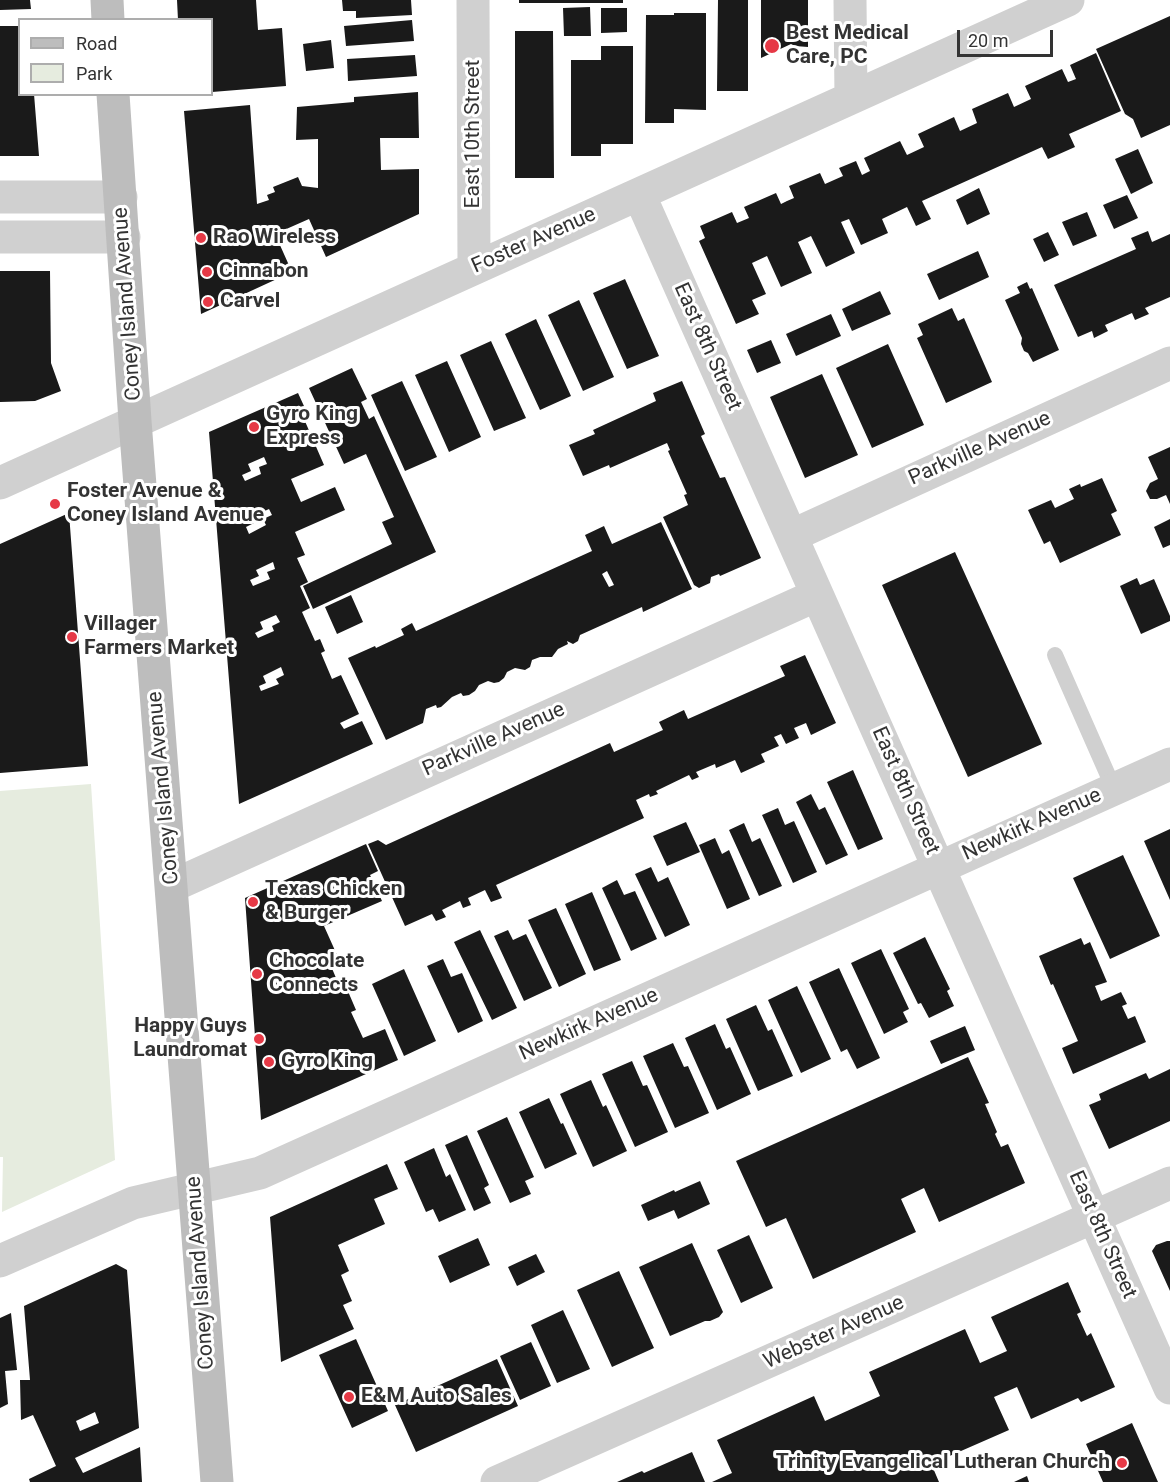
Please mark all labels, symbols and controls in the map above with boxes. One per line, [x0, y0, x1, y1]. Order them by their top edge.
legend [18, 18, 213, 96]
scale bar [960, 18, 1056, 56]
place label: Best Medical Care, PC [786, 21, 909, 71]
text: 20 m [968, 30, 1008, 51]
text: Road [76, 33, 117, 54]
marker: Best Medical Care, PC [763, 37, 781, 55]
street label: East 10th Street [461, 60, 487, 208]
text: Park [76, 63, 112, 84]
street label: Foster Avenue [468, 202, 600, 280]
street label: Coney Island Avenue [109, 206, 147, 402]
place label: Rao Wireless [213, 225, 336, 251]
marker: Rao Wireless [194, 231, 208, 245]
place label: Cinnabon [219, 259, 309, 285]
marker: Cinnabon [200, 265, 214, 279]
street label: East 8th Street [668, 279, 746, 415]
place label: Carvel [220, 289, 280, 315]
marker: Carvel [201, 295, 215, 309]
place label: Gyro King Express [266, 402, 358, 452]
street label: Parkville Avenue [905, 406, 1055, 492]
marker: Gyro King Express [247, 420, 261, 434]
place label: Foster Avenue & Coney Island Avenue [67, 479, 264, 529]
marker: Foster Avenue & Coney Island Avenue [48, 497, 62, 511]
place label: Villager Farmers Market [84, 612, 234, 662]
marker: Villager Farmers Market [65, 630, 79, 644]
street label: Coney Island Avenue [143, 690, 185, 886]
street label: Parkville Avenue [419, 697, 569, 783]
street label: East 8th Street [866, 723, 944, 859]
street label: Newkirk Avenue [959, 783, 1105, 867]
place label: Texas Chicken & Burger [265, 877, 402, 927]
marker: Texas Chicken & Burger [246, 895, 260, 909]
place label: Chocolate Connects [269, 949, 364, 999]
marker: Chocolate Connects [250, 967, 264, 981]
street label: Newkirk Avenue [516, 983, 662, 1067]
place label: Happy Guys Laundromat [133, 1014, 247, 1064]
marker: Happy Guys Laundromat [252, 1032, 266, 1046]
place label: Gyro King [281, 1049, 373, 1075]
marker: Gyro King [262, 1055, 276, 1069]
street label: East 8th Street [1063, 1167, 1141, 1303]
street label: Coney Island Avenue [182, 1175, 220, 1371]
street label: Webster Avenue [760, 1291, 908, 1375]
place label: E&M Auto Sales [361, 1384, 512, 1410]
marker: E&M Auto Sales [342, 1390, 356, 1404]
place label: Trinity Evangelical Lutheran Church [776, 1450, 1110, 1476]
marker: Trinity Evangelical Lutheran Church [1115, 1456, 1129, 1470]

